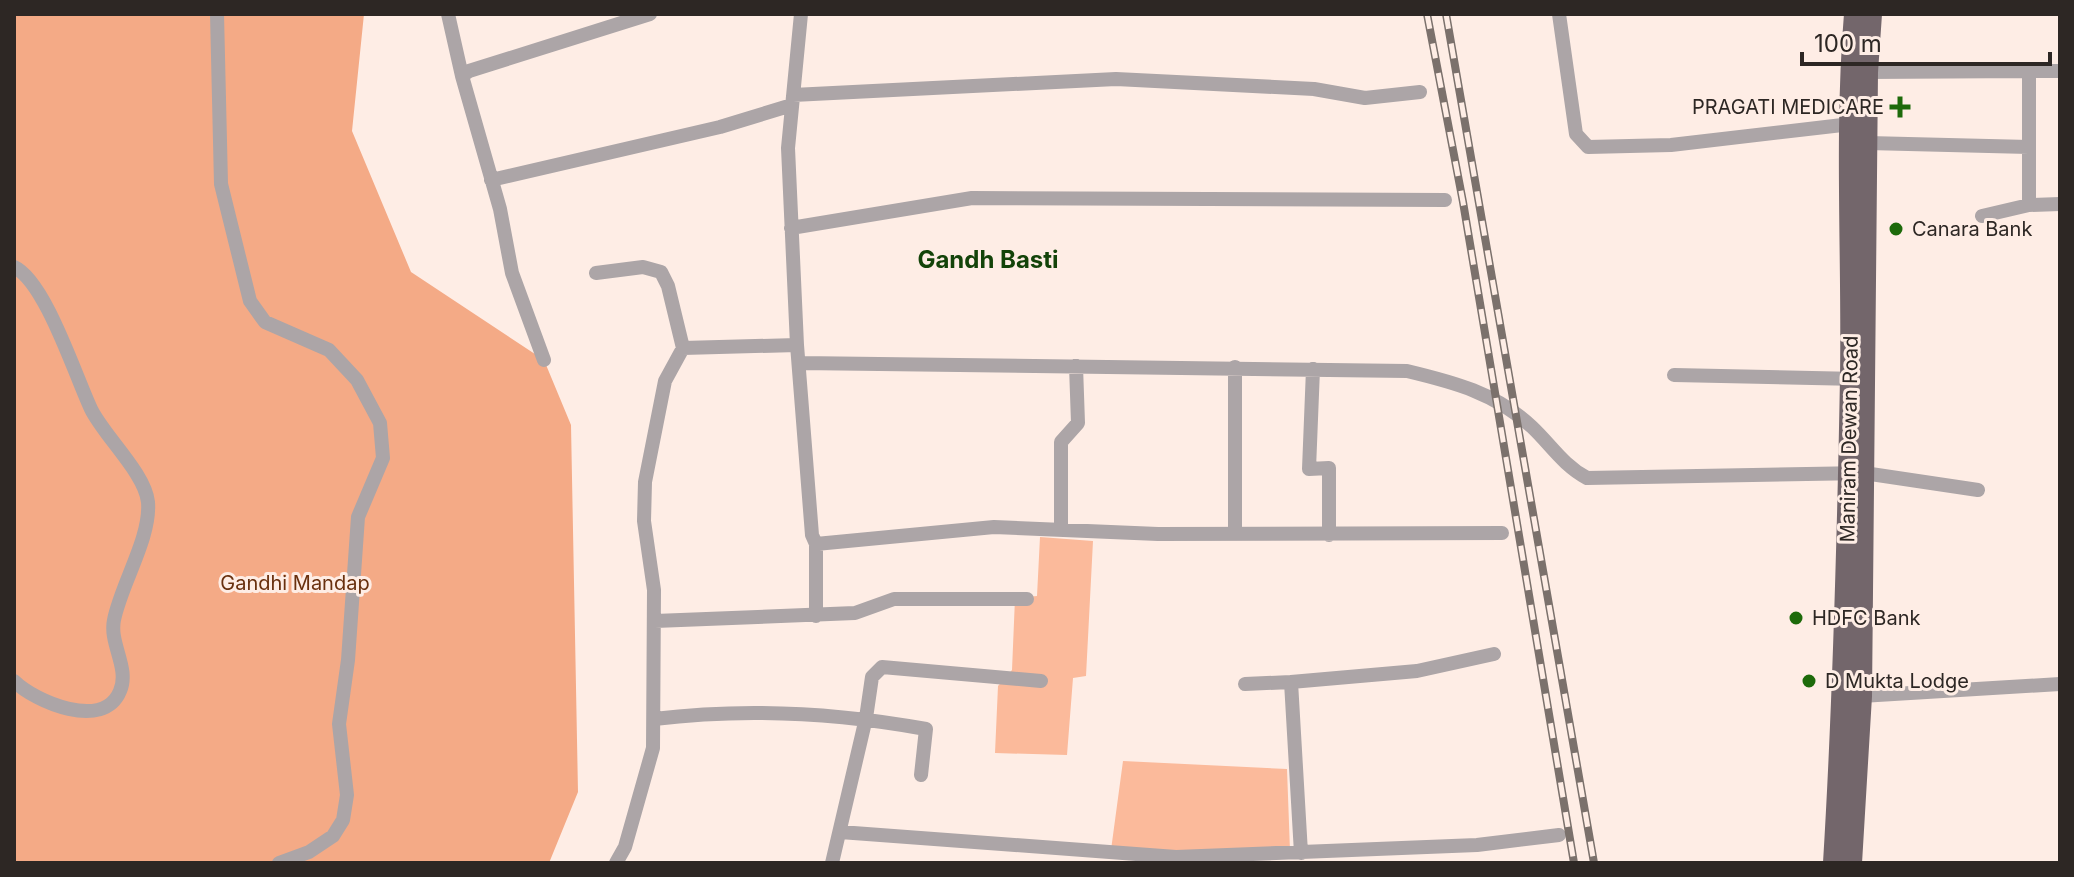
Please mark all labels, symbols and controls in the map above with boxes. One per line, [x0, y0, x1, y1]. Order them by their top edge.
scale bar [1802, 16, 2050, 66]
text: 100 m [1814, 29, 1882, 58]
place label: PRAGATI MEDICARE [1692, 95, 1884, 119]
marker: PRAGATI MEDICARE [1891, 98, 1909, 116]
place label: Canara Bank [1912, 217, 2032, 241]
marker: Canara Bank [1887, 220, 1905, 238]
district label: Gandh Basti [917, 245, 1059, 274]
street label: Maniram Dewan Road [1835, 335, 1863, 543]
park label: Gandhi Mandap [220, 571, 370, 595]
place label: HDFC Bank [1812, 606, 1920, 630]
marker: HDFC Bank [1787, 609, 1805, 627]
place label: D Mukta Lodge [1825, 669, 1969, 693]
marker: D Mukta Lodge [1800, 672, 1818, 690]

